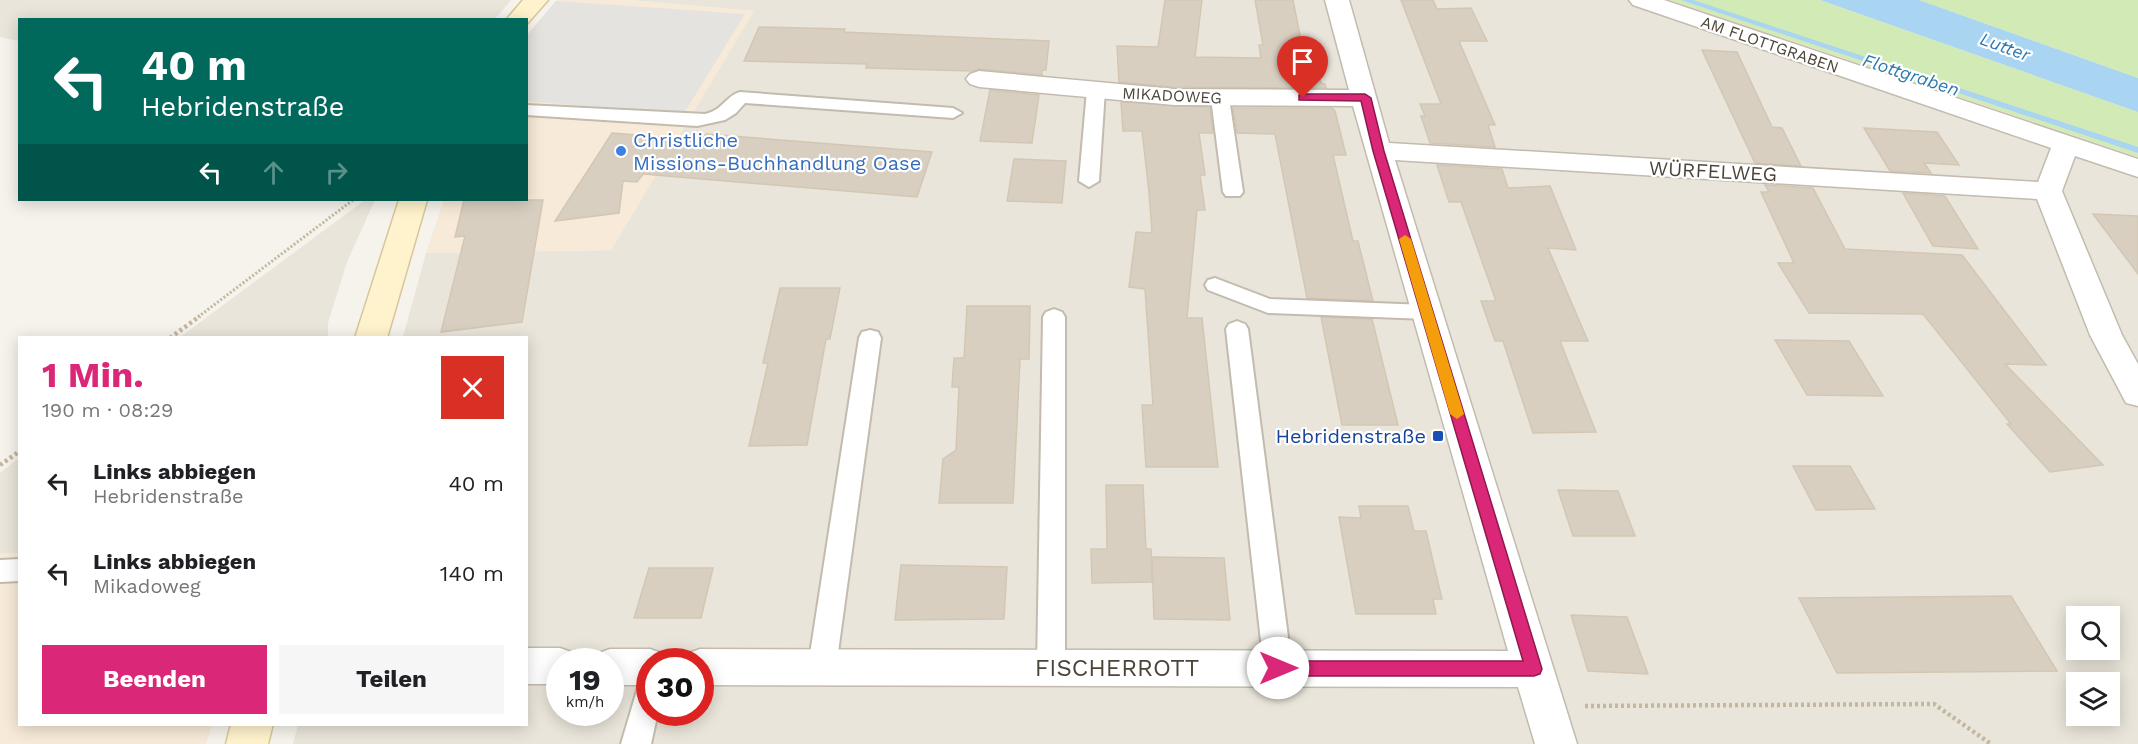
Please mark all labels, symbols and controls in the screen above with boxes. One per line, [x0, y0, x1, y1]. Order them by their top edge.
street label: AM FLOTTGRABEN [1698, 12, 1841, 77]
water label: Lutter [1977, 28, 2034, 66]
pin [1277, 36, 1328, 98]
text: 40 m [141, 41, 247, 90]
icon: left [42, 42, 120, 120]
icon: arrive [1286, 45, 1319, 78]
water label: Flottgraben [1860, 49, 1962, 100]
street label: MIKADOWEG [1122, 83, 1222, 108]
text: Hebridenstraße [141, 91, 344, 123]
place label: Christliche Missions-Buchhandlung Oase [633, 128, 921, 175]
marker: Christliche Missions-Buchhandlung Oase [614, 144, 628, 158]
icon: left [194, 156, 227, 189]
icon: ahead [257, 156, 290, 189]
icon: right [320, 156, 353, 189]
street label: WÜRFELWEG [1648, 156, 1778, 186]
text: 1 Min. [42, 354, 144, 396]
button: close [441, 356, 504, 419]
text: 190 m · 08:29 [42, 398, 173, 422]
place label: Hebridenstraße [1275, 424, 1426, 448]
marker: Hebridenstraße [1431, 429, 1445, 443]
text: Links abbiegen [93, 459, 256, 484]
icon: left [42, 467, 75, 500]
text: 40 m [448, 471, 504, 496]
text: Hebridenstraße [93, 484, 244, 508]
text: Links abbiegen [93, 549, 256, 574]
icon: left [42, 557, 75, 590]
text: 140 m [440, 561, 504, 586]
text: Mikadoweg [93, 574, 201, 598]
map controls [2066, 606, 2120, 726]
button: search [2066, 606, 2120, 660]
position arrow [1246, 636, 1310, 700]
button: Beenden [42, 645, 267, 714]
button: Teilen [279, 645, 504, 714]
speed limit sign: 30 [636, 648, 714, 726]
street label: FISCHERROTT [1035, 654, 1199, 682]
text: 19 [569, 662, 601, 697]
button: layers [2066, 672, 2120, 726]
text: km/h [566, 693, 604, 711]

